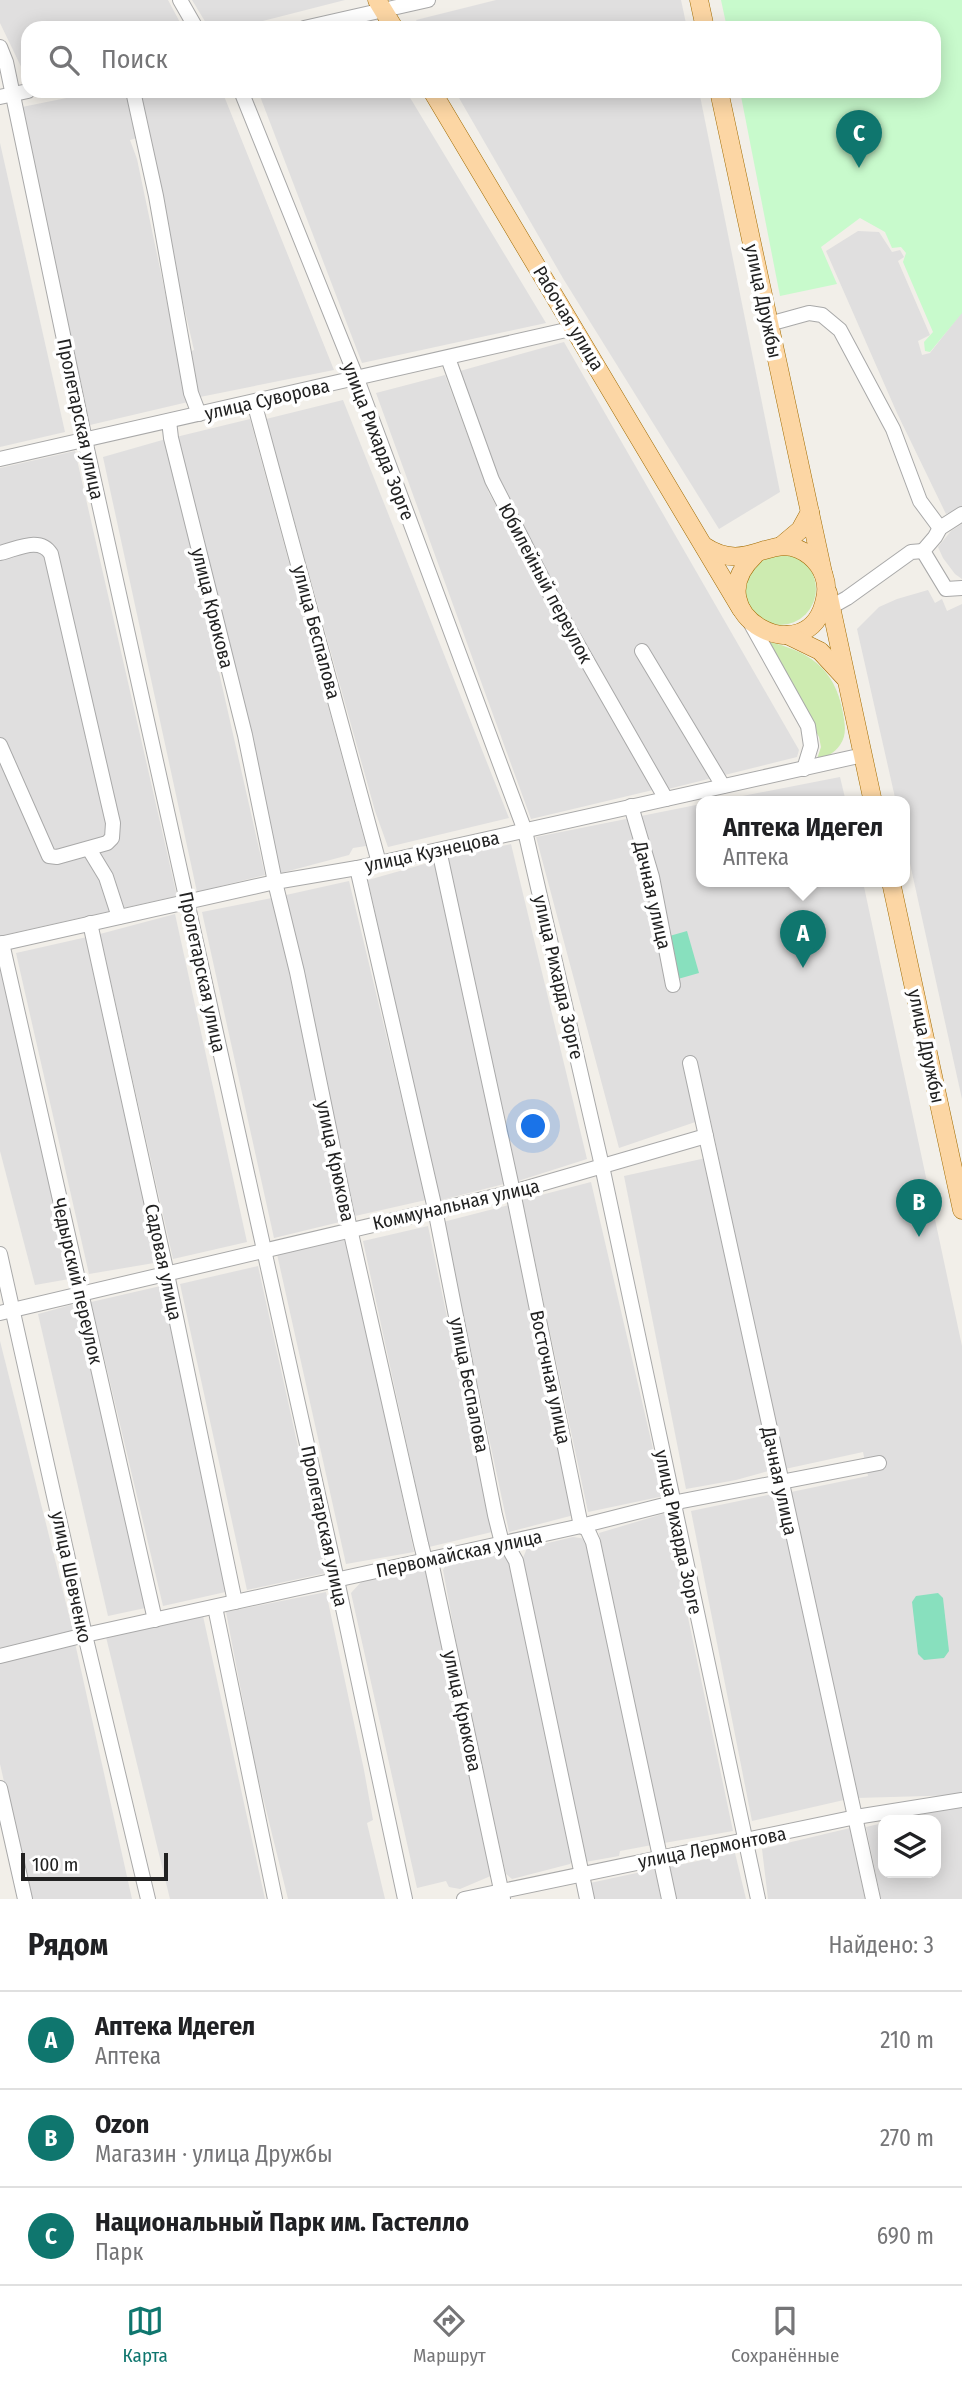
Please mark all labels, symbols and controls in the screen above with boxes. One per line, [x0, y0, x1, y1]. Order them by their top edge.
search box [21, 21, 941, 98]
icon: search [45, 41, 83, 79]
text: Поиск [101, 44, 168, 75]
pin: C [836, 110, 882, 168]
street label: улица Дружбы [740, 242, 787, 360]
street label: Рабочая улица [528, 262, 609, 375]
street label: Пролетарская улица [52, 336, 109, 502]
street label: улица Рихарда Зорге [338, 359, 419, 524]
street label: улица Суворова [202, 374, 332, 425]
street label: Юбилейный переулок [494, 499, 598, 667]
street label: улица Крюкова [186, 546, 239, 671]
street label: улица Беспалова [288, 563, 345, 701]
popup [696, 796, 910, 887]
text: Аптека Идегел [723, 812, 883, 843]
street label: улица Кузнецова [363, 826, 501, 877]
street label: Дачная улица [629, 838, 676, 951]
text: Аптека [723, 843, 789, 871]
street label: Пролетарская улица [174, 889, 231, 1055]
street label: улица Рихарда Зорге [528, 893, 589, 1061]
pin: A [780, 910, 826, 968]
street label: улица Дружбы [903, 987, 950, 1105]
street label: улица Крюкова [311, 1098, 360, 1224]
your location [516, 1109, 550, 1143]
street label: Коммунальная улица [371, 1174, 542, 1235]
pin: B [896, 1179, 942, 1237]
street label: Чедырский переулок [47, 1196, 108, 1366]
street label: Садовая улица [140, 1202, 187, 1322]
street label: Восточная улица [525, 1308, 576, 1446]
street label: улица Беспалова [445, 1315, 494, 1455]
street label: Дачная улица [757, 1424, 802, 1537]
street label: Пролетарская улица [296, 1443, 353, 1609]
street label: улица Рихарда Зорге [650, 1448, 707, 1617]
street label: улица Шевченко [46, 1509, 97, 1645]
street label: Первомайская улица [374, 1525, 544, 1582]
street label: улица Крюкова [438, 1648, 487, 1774]
map controls [878, 1815, 941, 1878]
button: layers [878, 1815, 941, 1878]
street label: улица Лермонтова [636, 1822, 788, 1873]
scale bar [21, 1850, 168, 1882]
text: 100 m [32, 1853, 78, 1876]
text: Рядом [28, 1927, 108, 1963]
text: Найдено: 3 [829, 1931, 934, 1959]
text: Аптека Идегел [95, 2011, 255, 2042]
text: A [45, 2026, 57, 2054]
text: 210 m [880, 2026, 934, 2054]
text: Аптека [95, 2042, 161, 2070]
text: Ozon [95, 2109, 149, 2140]
text: B [45, 2124, 57, 2152]
text: 270 m [880, 2124, 934, 2152]
text: Магазин · улица Дружбы [95, 2140, 333, 2168]
text: Национальный Парк им. Гастелло [95, 2207, 469, 2238]
text: C [45, 2222, 57, 2250]
text: 690 m [877, 2222, 934, 2250]
text: Парк [95, 2238, 143, 2266]
tab: Карта [123, 2302, 168, 2367]
tab: Маршрут [413, 2302, 486, 2367]
tab: Сохранённые [731, 2302, 839, 2367]

